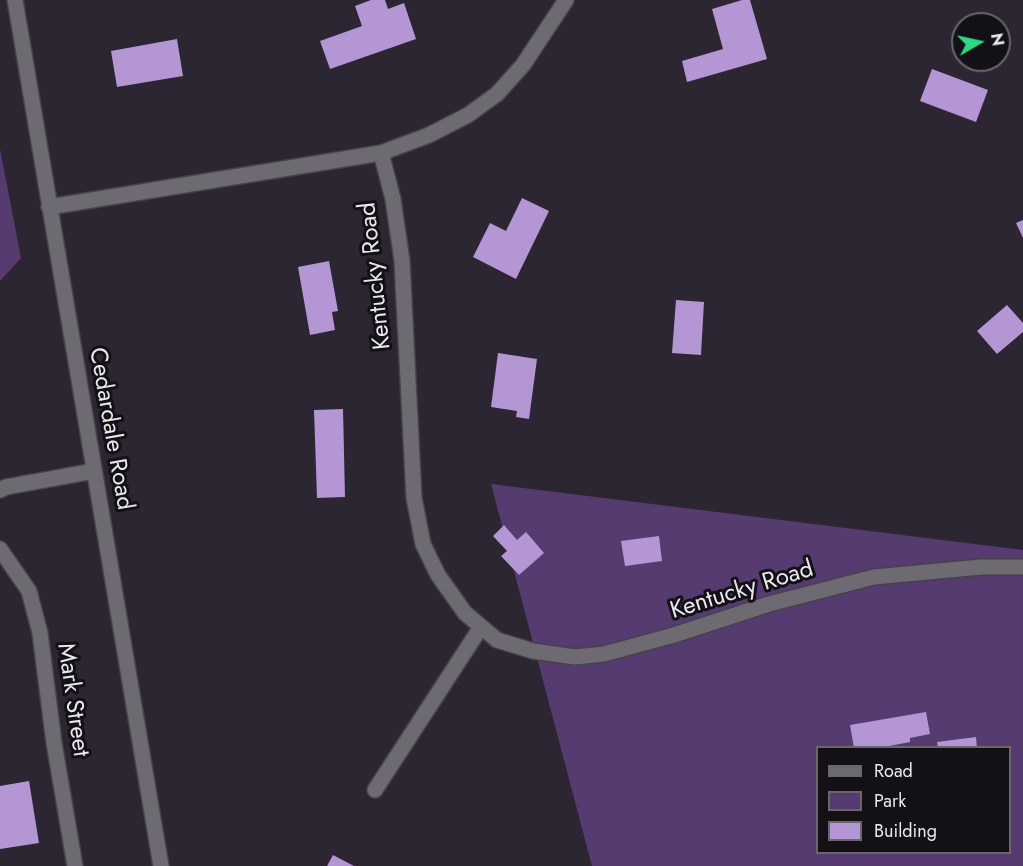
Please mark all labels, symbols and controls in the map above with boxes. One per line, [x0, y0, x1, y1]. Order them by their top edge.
north arrow [951, 12, 1011, 72]
text: N [985, 31, 1010, 47]
street label: Kentucky Road [354, 201, 398, 351]
street label: Cedardale Road [82, 346, 138, 512]
street label: Kentucky Road [667, 556, 817, 626]
street label: Mark Street [50, 641, 94, 759]
legend [816, 746, 1011, 854]
text: Road [874, 758, 913, 784]
text: Park [874, 788, 906, 814]
text: Building [874, 818, 937, 844]

